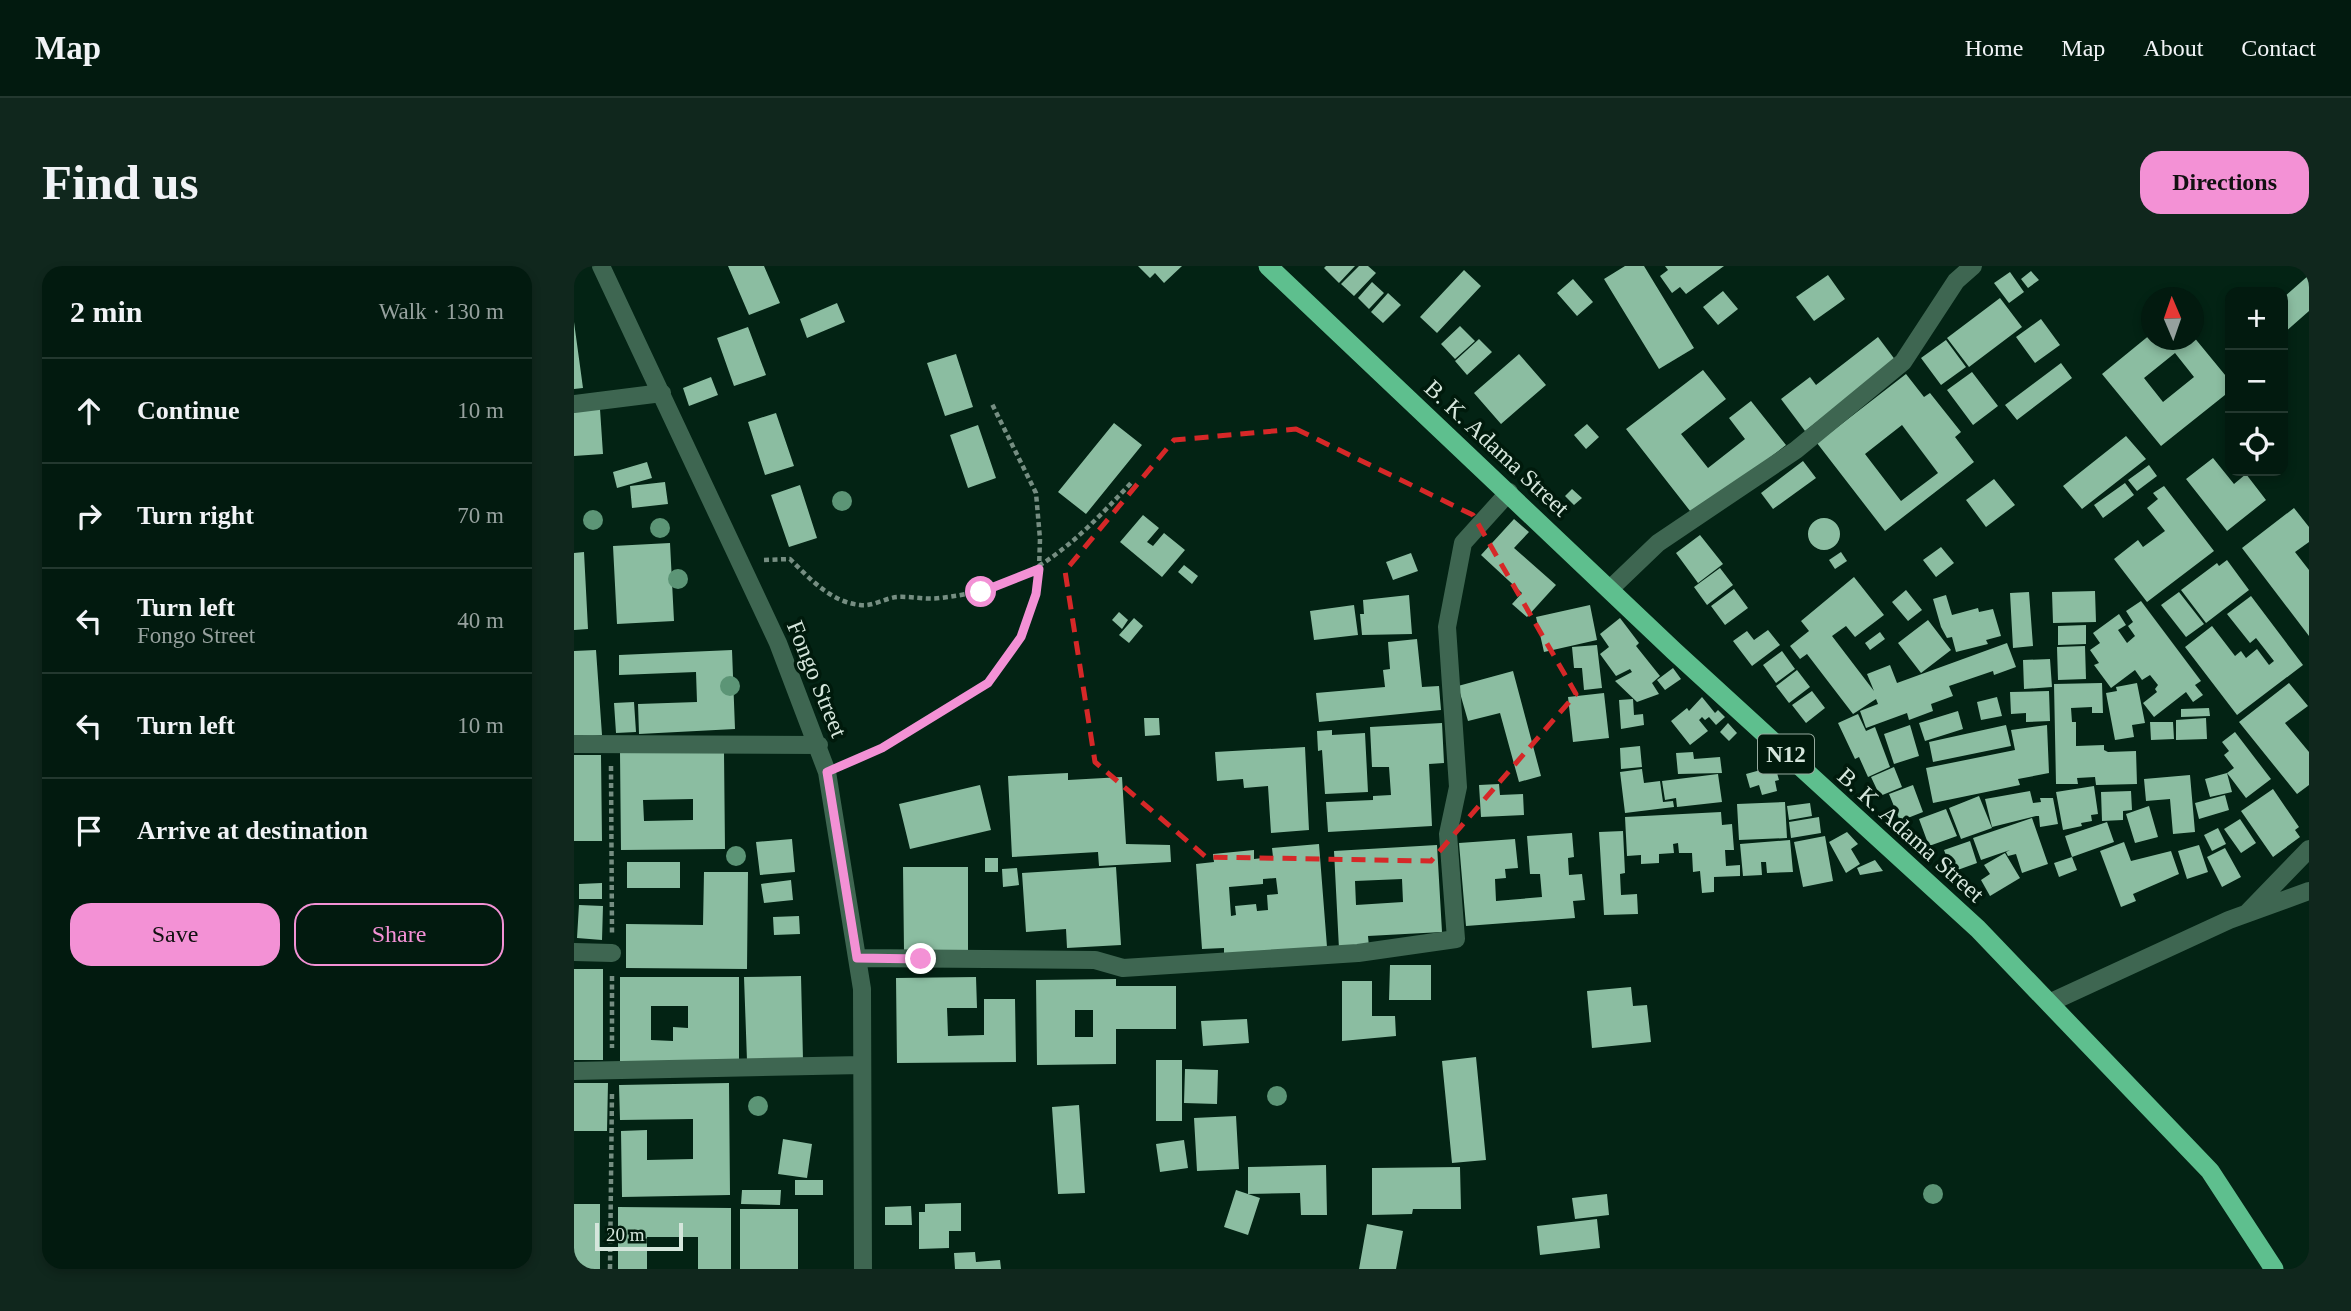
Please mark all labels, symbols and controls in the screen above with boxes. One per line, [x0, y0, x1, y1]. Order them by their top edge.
text: Map [35, 30, 101, 66]
text: Home [1965, 35, 2023, 61]
text: Map [2061, 35, 2105, 61]
text: About [2143, 35, 2203, 61]
text: Contact [2241, 35, 2316, 61]
button: Directions [2140, 151, 2309, 214]
text: Find us [42, 155, 199, 210]
north arrow [2141, 287, 2204, 350]
map controls [2225, 287, 2288, 476]
button: + [2225, 287, 2288, 350]
text: 2 min [70, 295, 143, 328]
text: Walk · 130 m [379, 299, 504, 324]
button: − [2225, 350, 2288, 413]
street label: B. K. Adama Street [1420, 375, 1575, 522]
icon: ahead [70, 392, 108, 430]
text: Continue [137, 396, 240, 425]
text: 10 m [457, 398, 504, 423]
button: locate [2225, 413, 2288, 476]
icon: right [70, 497, 108, 535]
text: Turn right [137, 501, 254, 530]
text: 70 m [457, 503, 504, 528]
route start [965, 576, 996, 607]
text: Turn left [137, 593, 235, 622]
icon: left [70, 602, 108, 640]
text: 40 m [457, 608, 504, 633]
street label: Fongo Street [782, 617, 852, 741]
text: Fongo Street [137, 623, 255, 648]
icon: left [70, 707, 108, 745]
text: Turn left [137, 711, 235, 740]
text: 10 m [457, 713, 504, 738]
road number: N12 [1758, 734, 1814, 774]
street label: B. K. Adama Street [1833, 763, 1990, 908]
icon: arrive [70, 812, 108, 850]
text: Arrive at destination [137, 816, 368, 845]
button: Save [70, 903, 280, 966]
button: Share [294, 903, 504, 966]
route end [905, 943, 936, 974]
scale bar [595, 1220, 682, 1252]
text: 20 m [606, 1224, 645, 1245]

